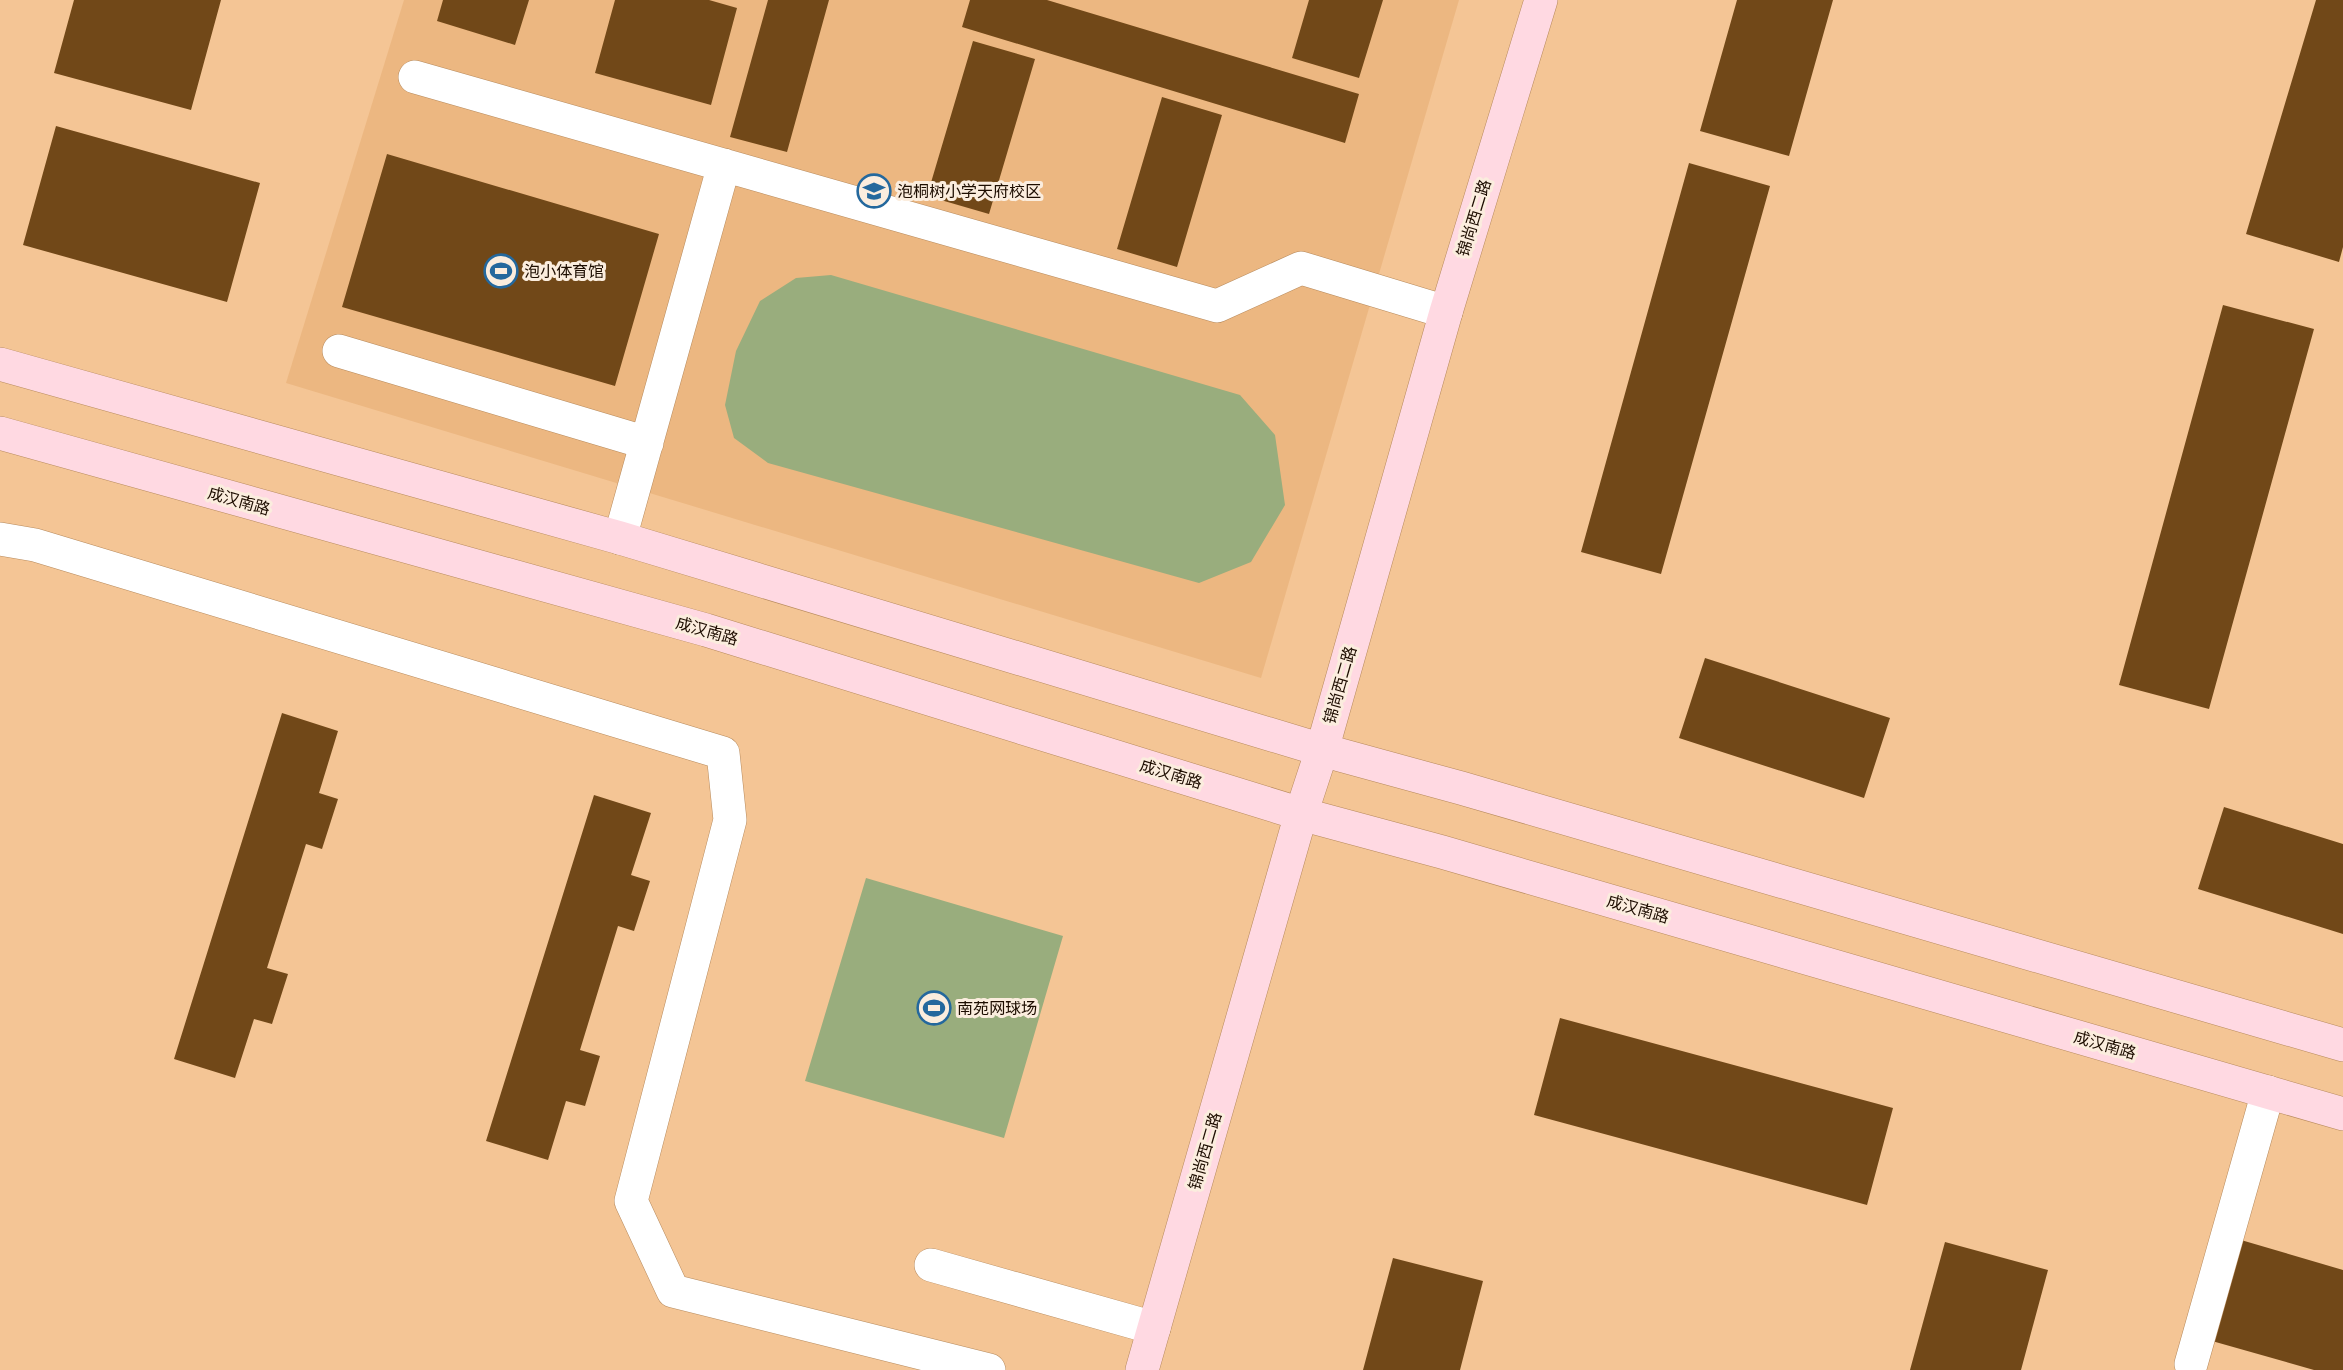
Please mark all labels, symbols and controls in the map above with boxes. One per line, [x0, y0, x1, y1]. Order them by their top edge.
school or university icon: 泡桐树小学天府校区 [856, 173, 892, 209]
street label: 锦尚西二路 [1453, 177, 1495, 259]
place label: 泡桐树小学天府校区 [897, 182, 1041, 201]
sports icon: 泡小体育馆 [483, 253, 519, 289]
place label: 泡小体育馆 [524, 262, 604, 281]
street label: 成汉南路 [206, 483, 272, 519]
street label: 成汉南路 [674, 613, 740, 649]
street label: 锦尚西二路 [1320, 644, 1360, 726]
street label: 成汉南路 [1138, 756, 1204, 792]
street label: 成汉南路 [1605, 891, 1671, 927]
sports icon: 南苑网球场 [916, 990, 952, 1026]
place label: 南苑网球场 [957, 999, 1037, 1018]
street label: 成汉南路 [2072, 1027, 2138, 1063]
street label: 锦尚西二路 [1185, 1110, 1225, 1192]

